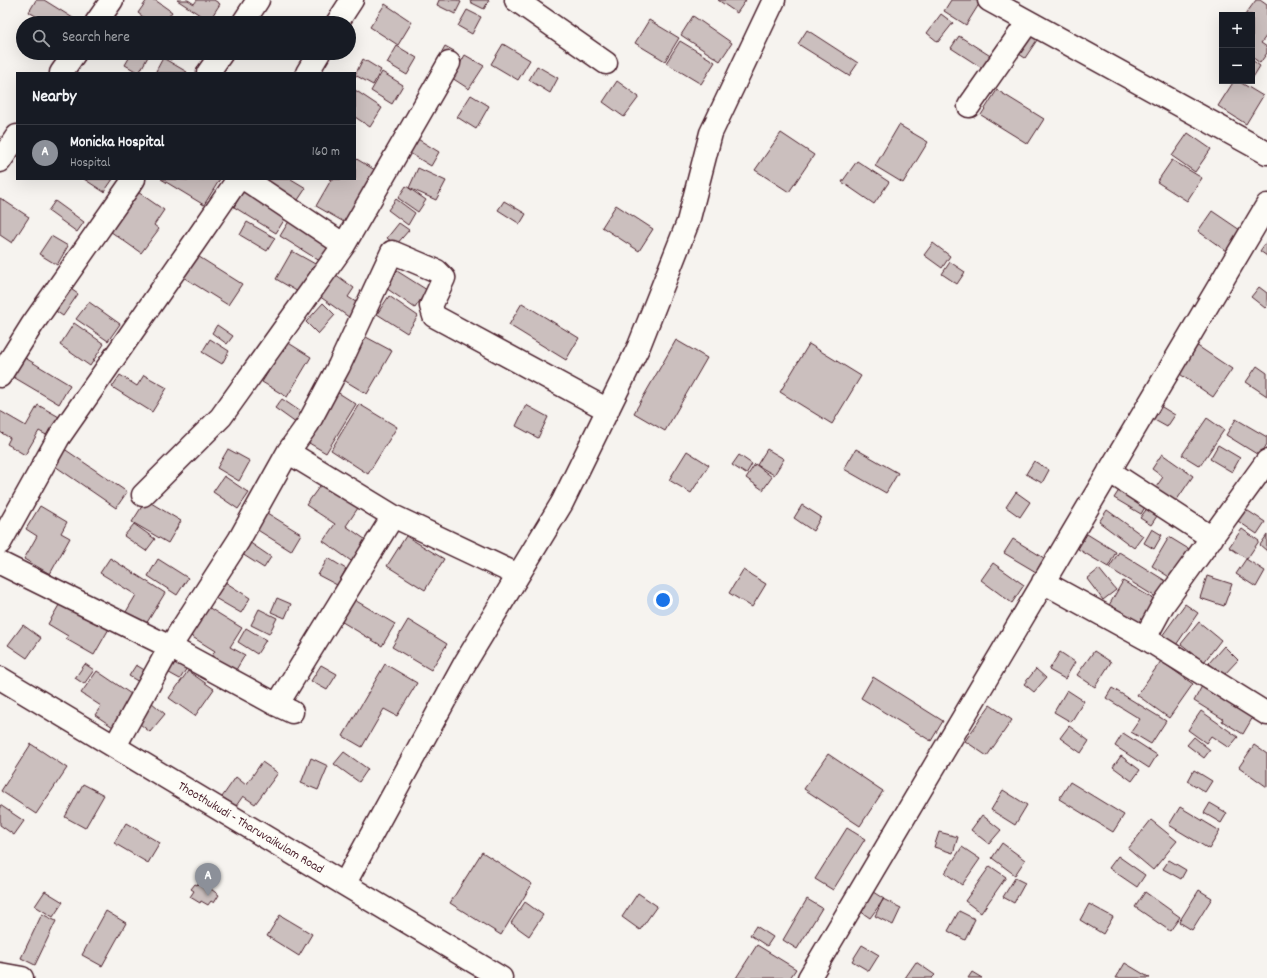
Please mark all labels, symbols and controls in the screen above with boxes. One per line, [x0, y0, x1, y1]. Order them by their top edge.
map controls [1219, 12, 1255, 84]
button: + [1219, 12, 1255, 48]
search box [16, 16, 356, 60]
icon: search [30, 27, 52, 49]
text: Search here [62, 27, 130, 49]
button: − [1219, 48, 1255, 84]
text: Nearby [32, 86, 76, 110]
text: Monicka Hospital [70, 132, 164, 154]
text: A [41, 143, 49, 162]
text: 160 m [312, 143, 340, 162]
text: Hospital [70, 154, 110, 173]
your location [653, 590, 673, 610]
street label: Thoothukudi - Tharuvaikulam Road [174, 777, 327, 879]
pin: A [195, 863, 221, 896]

